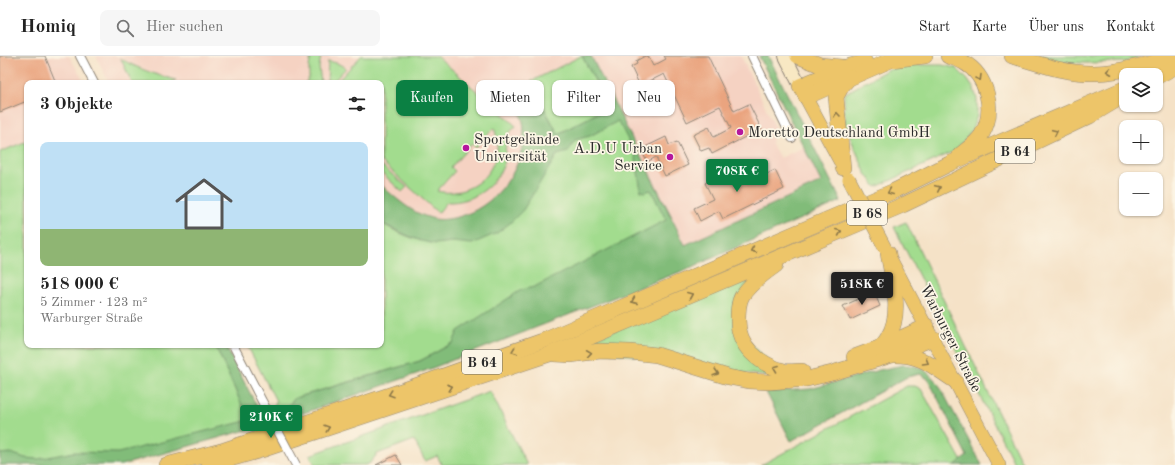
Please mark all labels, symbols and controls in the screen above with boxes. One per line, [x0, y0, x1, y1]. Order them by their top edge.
search box [100, 10, 380, 46]
icon: search [114, 17, 136, 39]
text: Homiq [20, 18, 76, 37]
text: Hier suchen [146, 20, 223, 35]
text: Start [919, 20, 950, 34]
text: Karte [972, 20, 1007, 34]
text: Über uns [1029, 20, 1084, 34]
text: Kontakt [1106, 20, 1155, 34]
one-way arrow [1106, 66, 1113, 75]
map controls [1119, 68, 1163, 216]
button: layers [1119, 68, 1163, 112]
one-way arrow [974, 74, 982, 81]
chip: Kaufen [396, 80, 468, 116]
chip: Mieten [476, 80, 544, 116]
chip: Filter [552, 80, 615, 116]
chip: Neu [623, 80, 675, 116]
icon: filters [346, 93, 368, 115]
text: 3 Objekte [40, 96, 113, 113]
one-way arrow [833, 112, 842, 118]
button: + [1119, 120, 1163, 164]
place label: Moretto Deutschland GmbH [748, 126, 930, 141]
marker: Moretto Deutschland GmbH [735, 127, 745, 137]
one-way arrow [1051, 129, 1059, 137]
place label: Sportgelände Universität [474, 133, 559, 165]
road number: B 64 [995, 139, 1035, 163]
place label: A.D.U Urban Service [573, 142, 662, 174]
marker: Sportgelände Universität [461, 143, 471, 153]
marker: A.D.U Urban Service [665, 152, 675, 162]
pin: 708K € [704, 159, 770, 193]
text: 708K € [715, 165, 759, 178]
icon: home [168, 168, 240, 240]
button: − [1119, 172, 1163, 216]
one-way arrow [933, 185, 941, 193]
one-way arrow [887, 187, 895, 195]
road number: B 68 [847, 201, 887, 225]
one-way arrow [834, 229, 842, 237]
one-way arrow [750, 245, 758, 253]
pin: 518K € [829, 272, 895, 306]
text: 518 000 € [40, 276, 119, 293]
text: 518K € [840, 278, 884, 291]
street label: Warburger Straße [916, 282, 983, 395]
one-way arrow [685, 292, 693, 300]
text: 5 Zimmer · 123 m² [40, 296, 148, 309]
one-way arrow [631, 297, 638, 305]
text: Warburger Straße [40, 312, 143, 325]
one-way arrow [510, 346, 517, 354]
one-way arrow [586, 349, 592, 357]
road number: B 64 [462, 350, 502, 374]
one-way arrow [922, 357, 929, 364]
one-way arrow [773, 364, 780, 372]
one-way arrow [713, 368, 720, 377]
one-way arrow [446, 383, 453, 392]
one-way arrow [388, 390, 395, 398]
pin: 210K € [238, 405, 304, 439]
text: 210K € [249, 411, 293, 424]
one-way arrow [323, 425, 330, 433]

